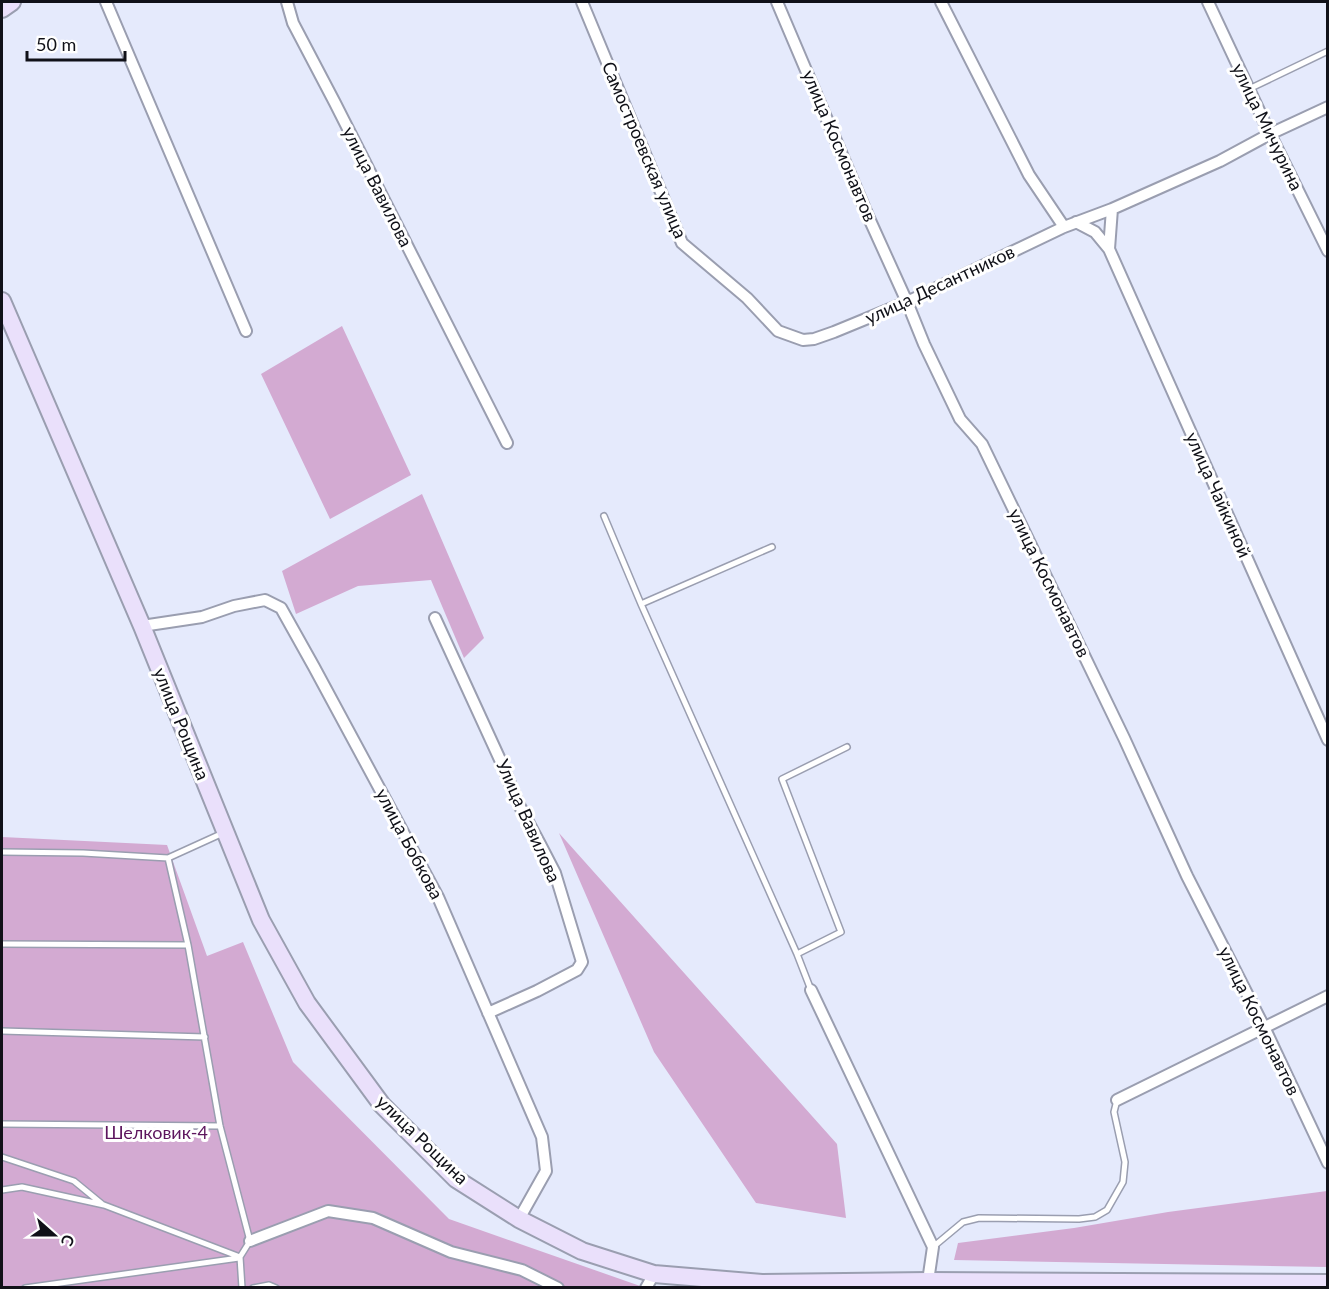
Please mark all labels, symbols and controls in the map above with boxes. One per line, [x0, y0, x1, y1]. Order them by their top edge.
scale bar [27, 24, 124, 62]
text: 50 m [36, 33, 76, 55]
street label: Самостроевская улица [598, 58, 692, 241]
street label: улица Мичурина [1228, 59, 1308, 194]
street label: улица Космонавтов [798, 66, 882, 225]
street label: улица Вавилова [338, 123, 418, 250]
street label: улица Десантников [861, 240, 1018, 328]
street label: улица Чайкиной [1181, 428, 1256, 561]
street label: улица Космонавтов [1004, 505, 1095, 661]
street label: улица Рощина [149, 664, 214, 783]
street label: Улица Вавилова [492, 756, 566, 886]
street label: улица Бобкова [371, 784, 448, 903]
street label: улица Космонавтов [1214, 943, 1305, 1099]
street label: улица Рощина [372, 1090, 473, 1189]
park label: Шелковик-4 [104, 1121, 208, 1143]
north arrow [24, 1205, 84, 1265]
text: С [58, 1232, 79, 1249]

